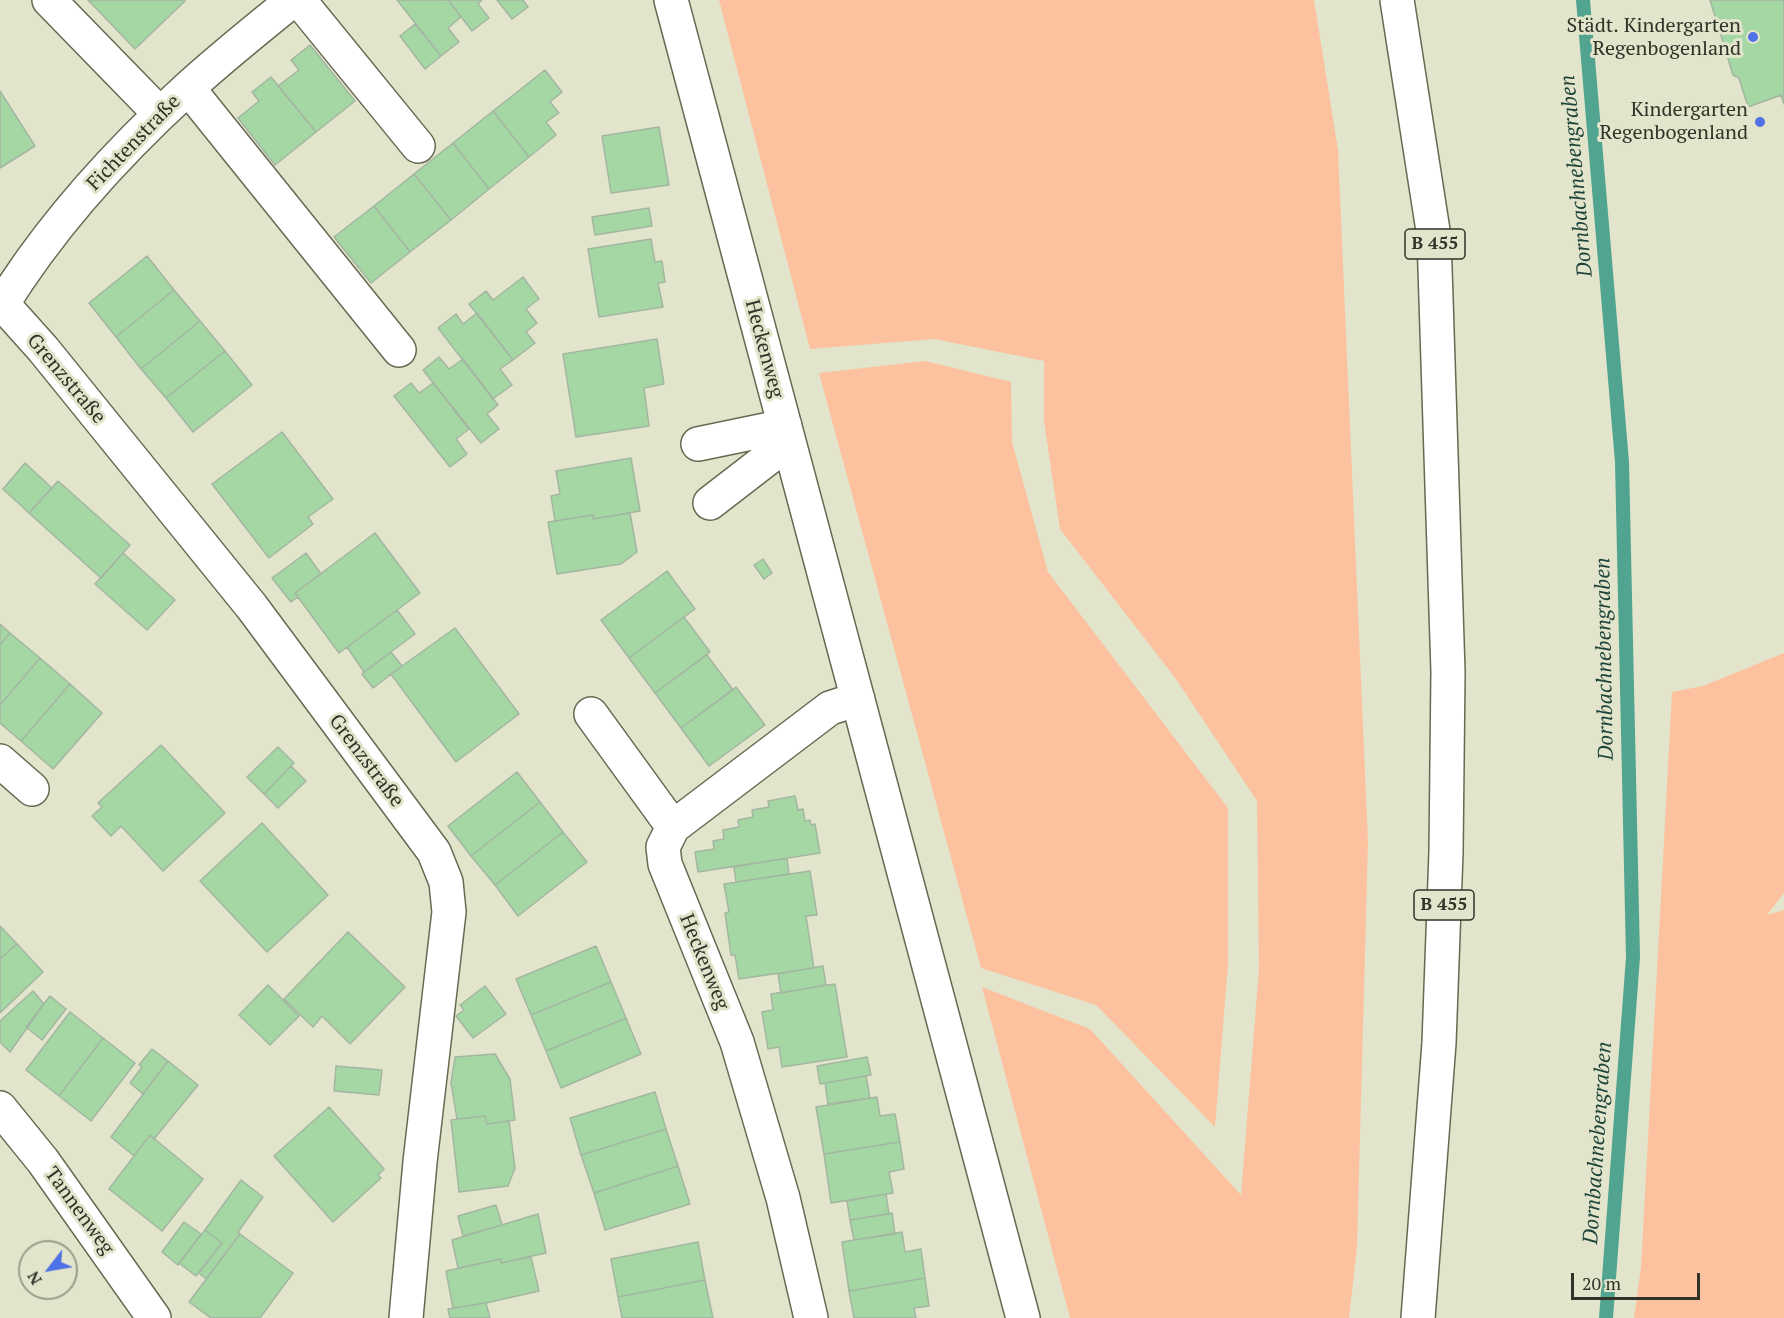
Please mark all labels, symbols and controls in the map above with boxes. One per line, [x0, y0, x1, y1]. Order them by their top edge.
place label: Städt. Kindergarten Regenbogenland [1566, 14, 1741, 61]
marker: Städt. Kindergarten Regenbogenland [1746, 30, 1760, 44]
water label: Dornbachnebengraben [1556, 74, 1598, 278]
street label: Fichtenstraße [82, 90, 186, 196]
place label: Kindergarten Regenbogenland [1600, 98, 1748, 145]
marker: Kindergarten Regenbogenland [1753, 115, 1767, 129]
road number: B 455 [1405, 229, 1465, 259]
street label: Heckenweg [739, 297, 789, 401]
street label: Grenzstraße [22, 329, 110, 429]
water label: Dornbachnebengraben [1591, 557, 1619, 761]
street label: Grenzstraße [323, 710, 409, 812]
road number: B 455 [1414, 890, 1474, 920]
street label: Heckenweg [674, 911, 734, 1013]
water label: Dornbachnebengraben [1578, 1041, 1618, 1245]
street label: Tannenweg [39, 1162, 119, 1260]
north arrow [18, 1240, 78, 1300]
scale bar [1574, 1261, 1703, 1299]
text: N [22, 1267, 47, 1289]
text: 20 m [1582, 1271, 1621, 1295]

